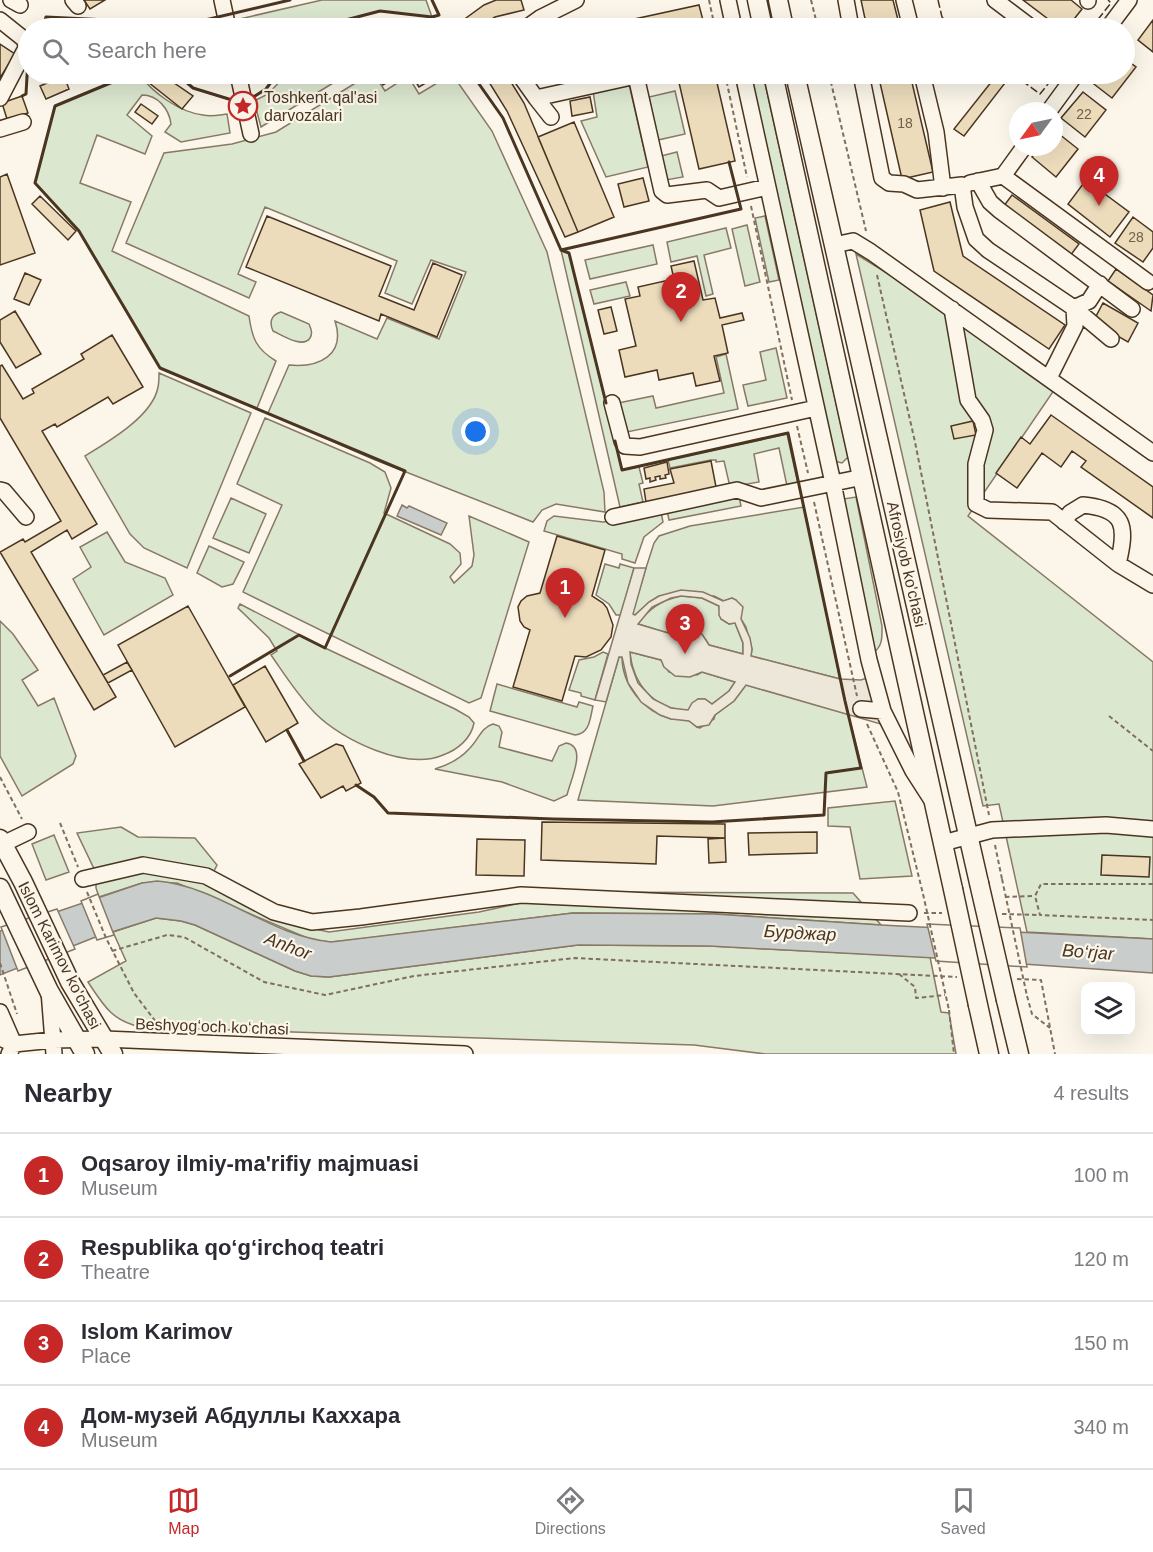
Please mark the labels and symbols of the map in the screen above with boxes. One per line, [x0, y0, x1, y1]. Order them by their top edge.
place label: Toshkent qal'asi darvozalari [264, 89, 377, 124]
place icon: Toshkent qal'asi darvozalari [227, 90, 259, 122]
north arrow [1009, 102, 1063, 156]
house number: 22 [1076, 106, 1092, 122]
house number: 18 [897, 115, 913, 131]
pin: 4 [1080, 156, 1118, 206]
house number: 28 [1128, 229, 1144, 245]
pin: 2 [662, 272, 700, 322]
your location [461, 417, 490, 446]
street label: Afrosiyob ko'chasi [884, 500, 929, 629]
pin: 1 [546, 568, 584, 618]
pin: 3 [666, 604, 704, 654]
street label: Islom Karimov ko'chasi [15, 879, 104, 1032]
water label: Бурджар [763, 921, 837, 945]
water label: Anhor [261, 928, 315, 964]
water label: Bo‘rjar [1061, 940, 1116, 964]
street label: Beshyogʻoch koʻchasi [135, 1015, 289, 1038]

